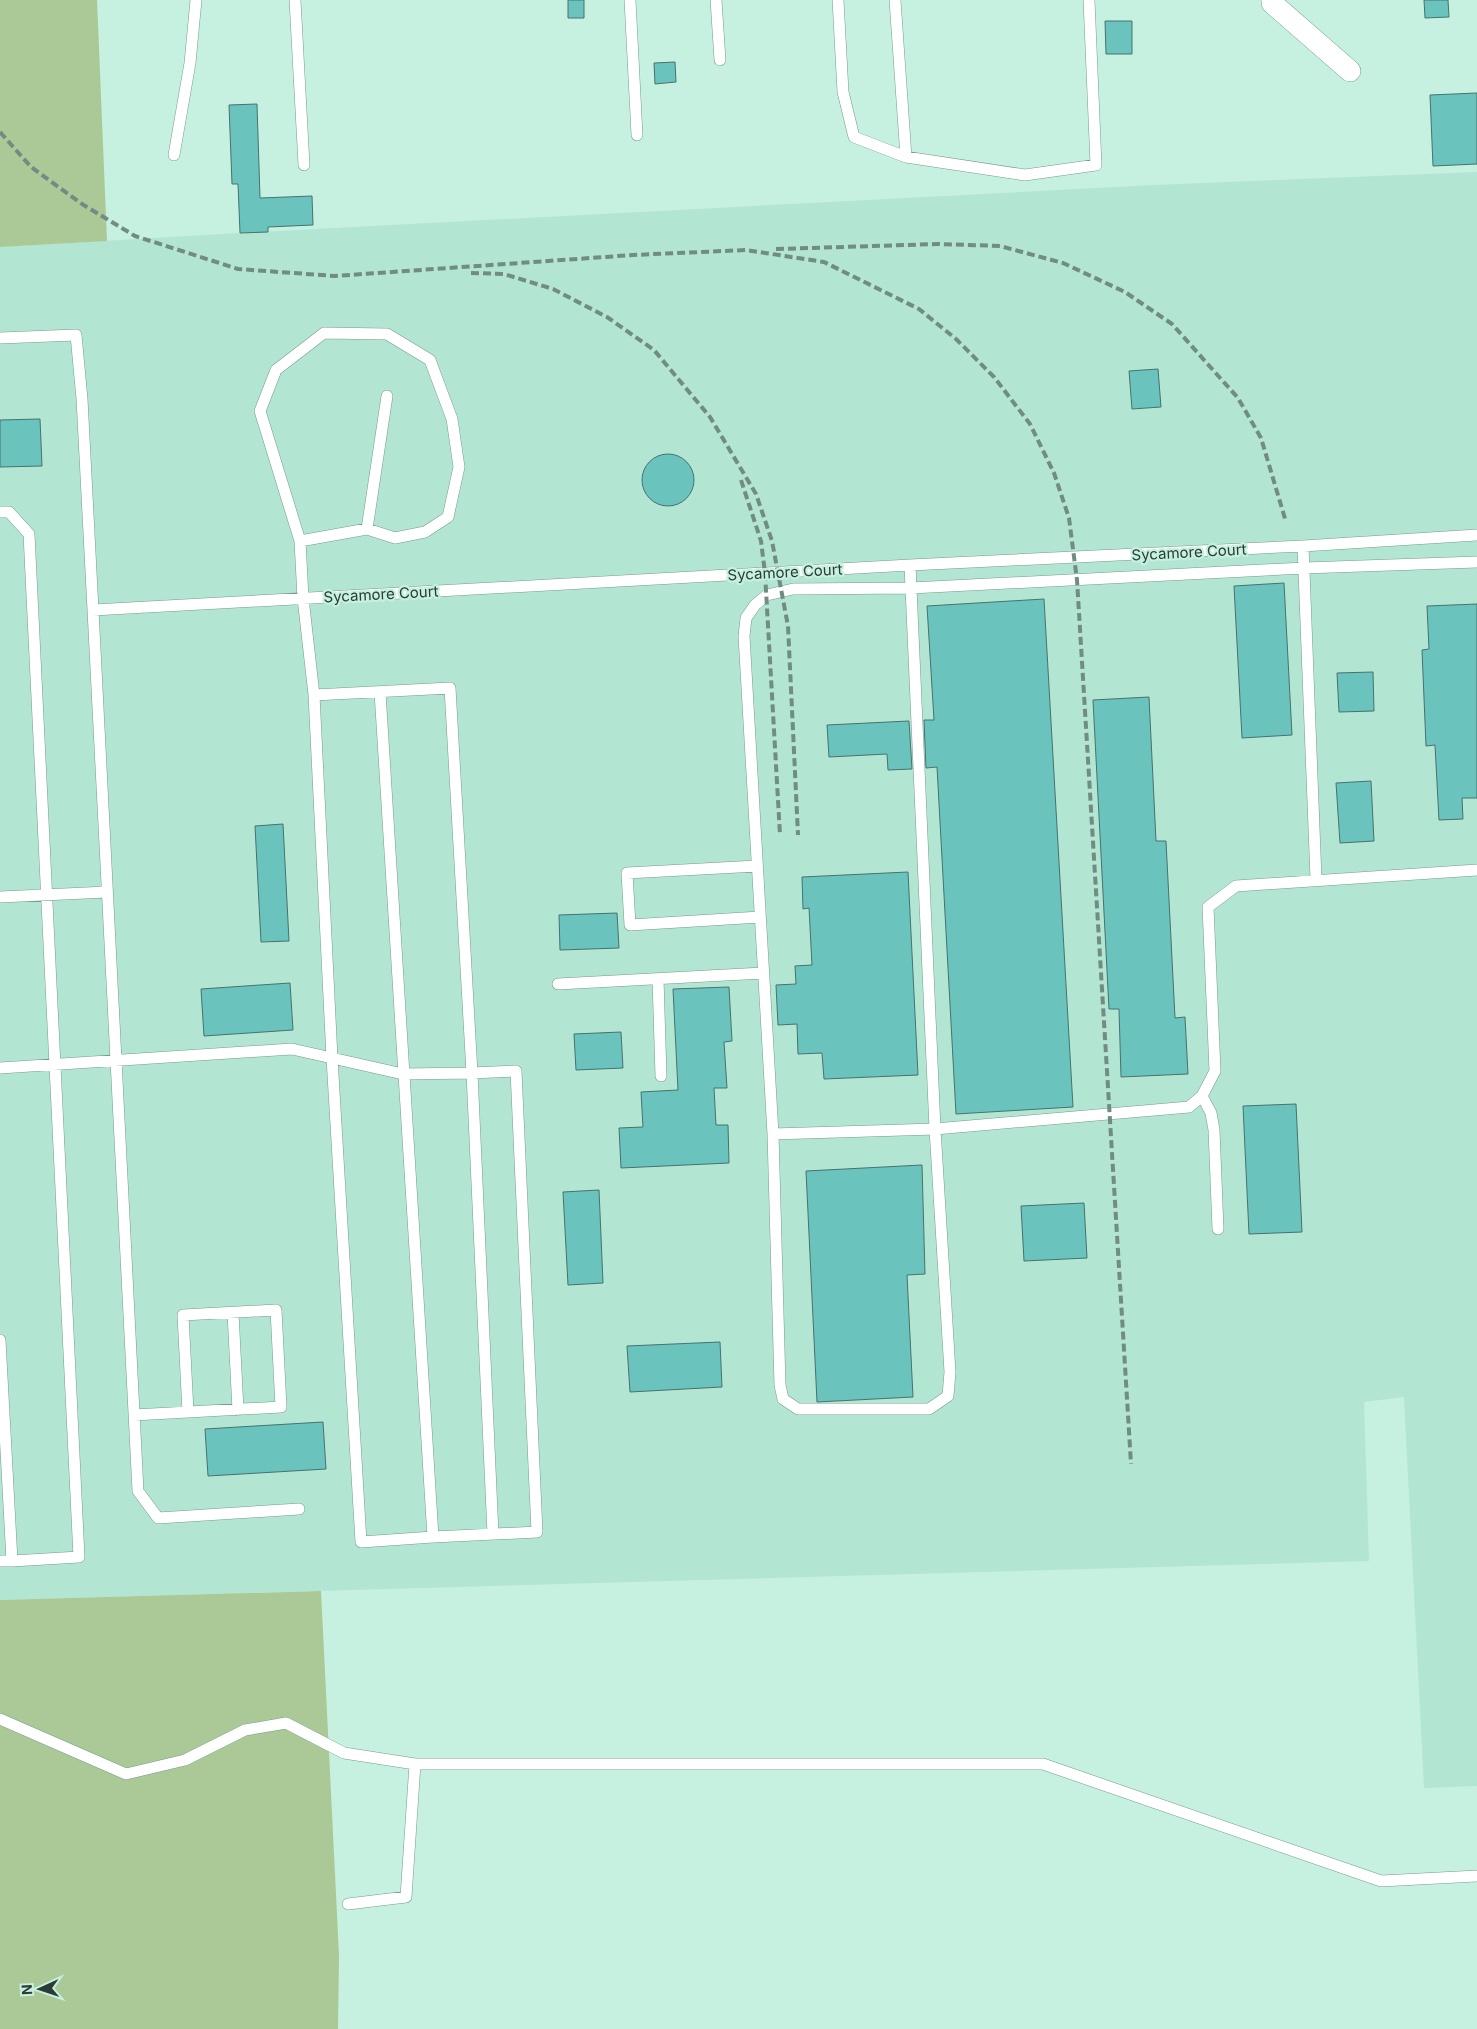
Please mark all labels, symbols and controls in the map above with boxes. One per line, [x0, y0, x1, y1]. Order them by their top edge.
street label: Sycamore Court [1131, 539, 1247, 564]
street label: Sycamore Court [727, 559, 843, 584]
street label: Sycamore Court [323, 581, 439, 606]
north arrow [15, 1964, 65, 2014]
text: N [18, 1984, 35, 1995]

